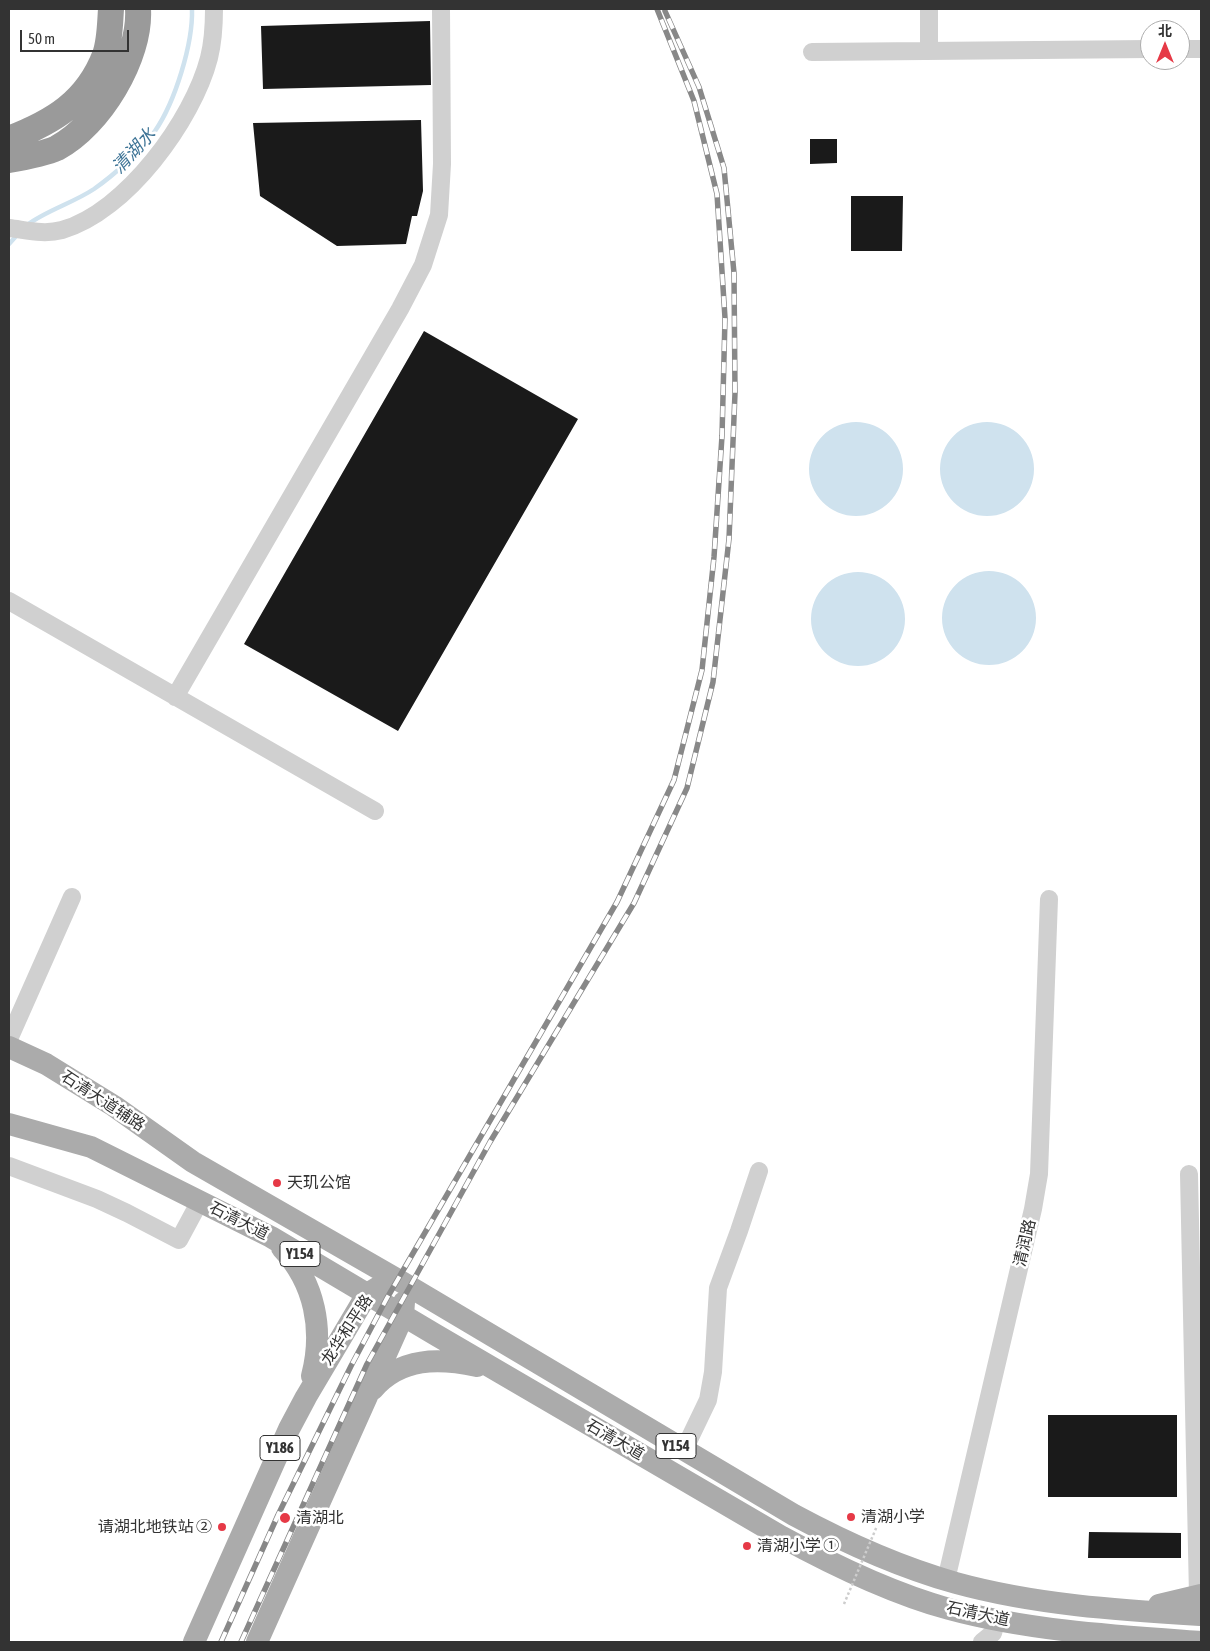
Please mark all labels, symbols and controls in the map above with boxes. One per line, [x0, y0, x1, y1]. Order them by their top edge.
scale bar [22, 20, 131, 52]
north arrow [1140, 20, 1190, 70]
text: 北 [1158, 23, 1172, 39]
text: 50 m [28, 30, 55, 47]
water label: 清湖水 [108, 124, 160, 178]
street label: 石清大道辅路 [58, 1067, 148, 1135]
place label: 天玑公馆 [287, 1173, 351, 1193]
marker: 天玑公馆 [271, 1177, 283, 1189]
street label: 石清大道 [206, 1198, 272, 1244]
street label: 清润路 [1010, 1217, 1040, 1269]
road number: Y154 [280, 1242, 320, 1266]
street label: 龙华和平路 [317, 1291, 377, 1369]
street label: 石清大道 [582, 1416, 648, 1464]
road number: Y154 [656, 1434, 696, 1458]
road number: Y186 [260, 1436, 300, 1460]
place label: 清湖小学 [861, 1507, 925, 1527]
place label: 清湖北 [296, 1508, 344, 1528]
marker: 清湖北 [278, 1511, 292, 1525]
marker: 清湖小学 [845, 1511, 857, 1523]
place label: 请湖北地铁站 ② [98, 1517, 212, 1537]
marker: 请湖北地铁站 ② [216, 1521, 228, 1533]
place label: 清湖小学 ① [757, 1536, 839, 1556]
marker: 清湖小学 ① [741, 1540, 753, 1552]
street label: 石清大道 [945, 1598, 1011, 1630]

